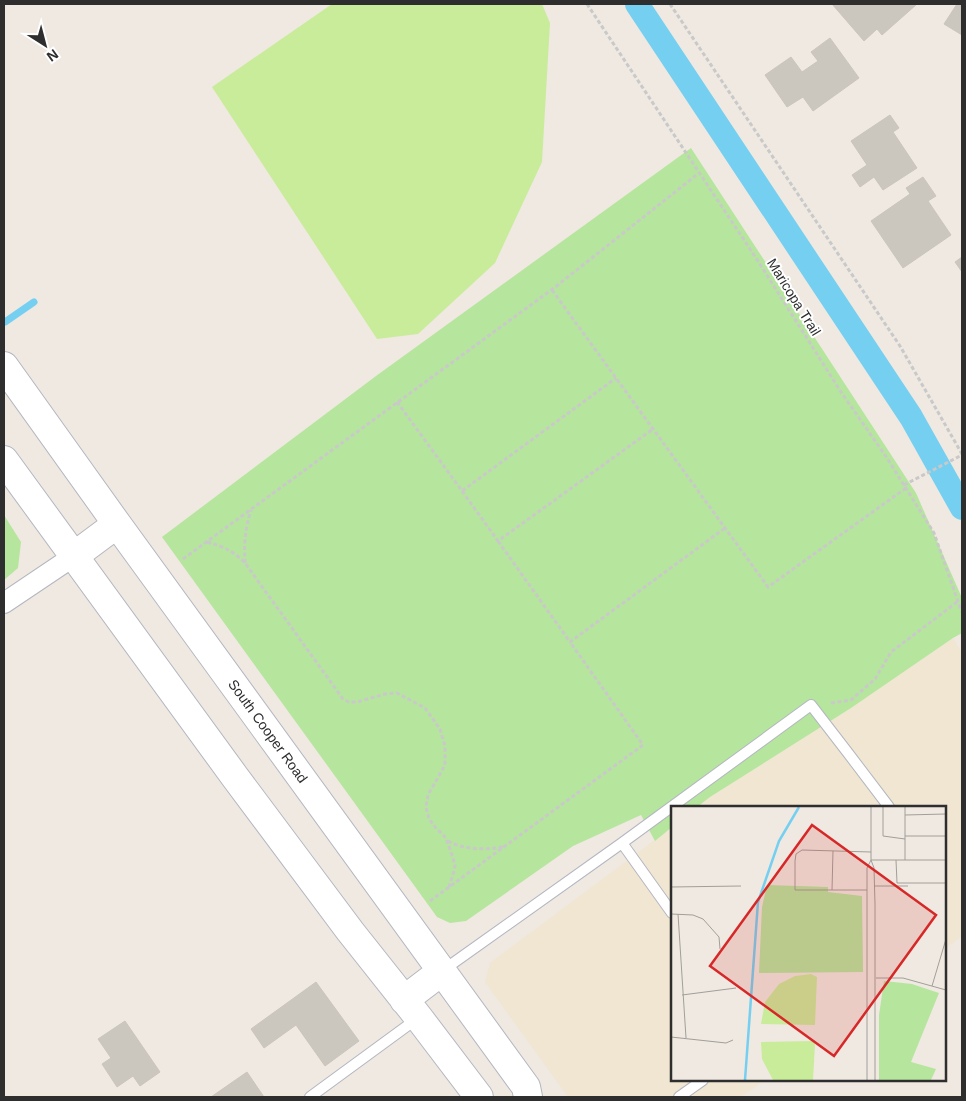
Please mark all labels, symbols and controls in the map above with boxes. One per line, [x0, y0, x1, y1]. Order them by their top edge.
north arrow [20, 20, 70, 70]
text: N [44, 46, 61, 65]
street label: Maricopa Trail [764, 255, 824, 339]
street label: South Cooper Road [225, 676, 311, 786]
inset map [671, 806, 946, 1081]

